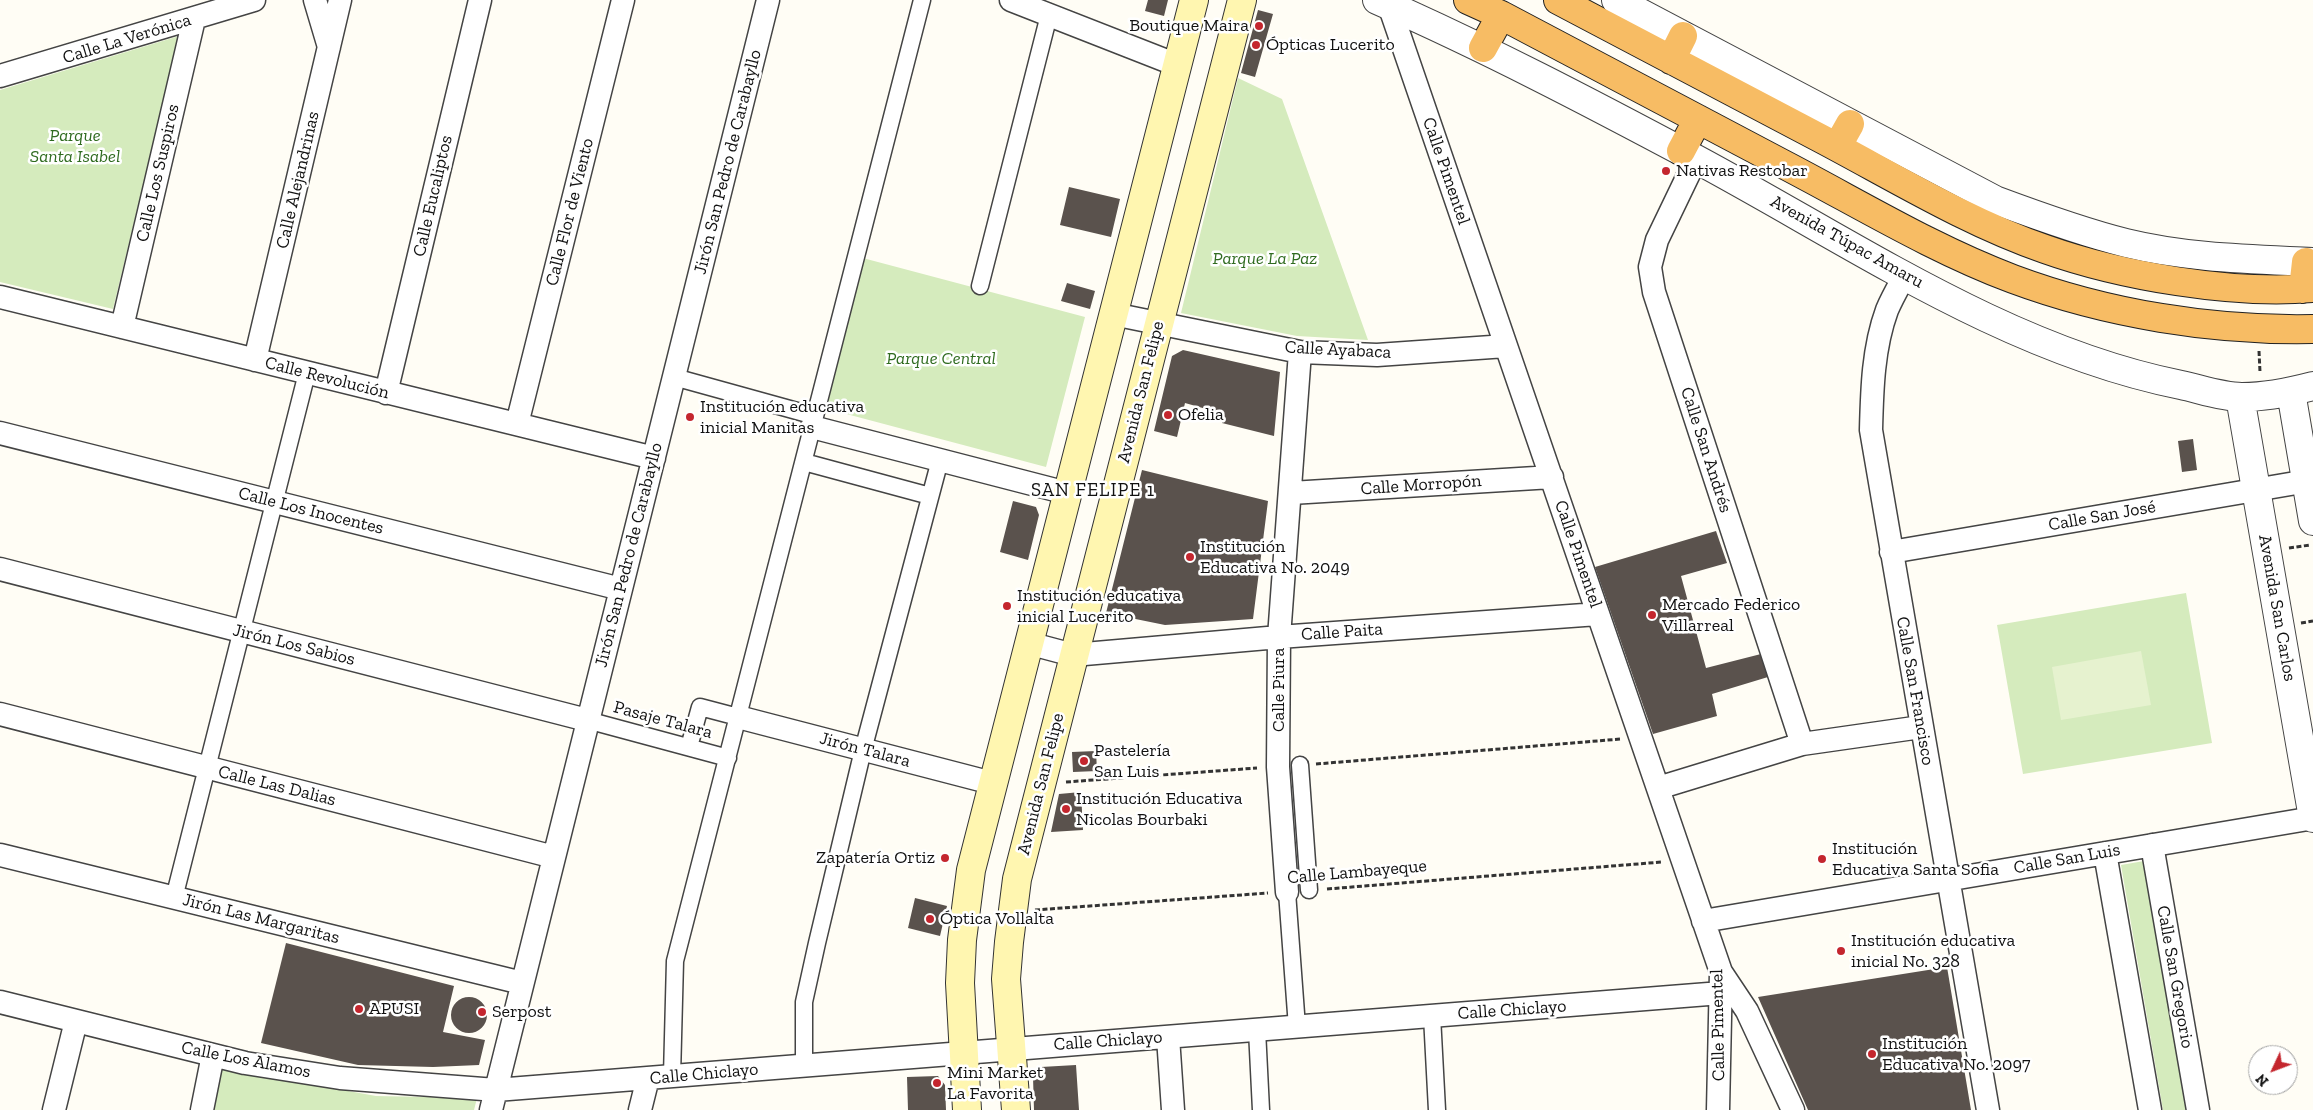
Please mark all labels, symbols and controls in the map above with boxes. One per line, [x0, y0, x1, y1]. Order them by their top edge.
street label: Calle La Verónica [60, 9, 194, 69]
place label: Boutique Maira [1129, 15, 1249, 37]
marker: Boutique Maira [1253, 20, 1265, 32]
place label: Ópticas Lucerito [1266, 34, 1395, 56]
marker: Ópticas Lucerito [1250, 39, 1262, 51]
street label: Jirón San Pedro de Carabayllo [690, 47, 766, 277]
street label: Calle Los Suspiros [132, 102, 184, 244]
street label: Calle Alejandrinas [272, 109, 324, 251]
street label: Calle Pimentel [1418, 115, 1474, 227]
park label: Parque Santa Isabel [30, 125, 120, 168]
street label: Calle Eucaliptos [409, 133, 457, 259]
street label: Calle Flor de Viento [541, 136, 599, 288]
place label: Nativas Restobar [1676, 160, 1808, 182]
marker: Nativas Restobar [1660, 165, 1672, 177]
street label: Avenida Túpac Amaru [1767, 191, 1927, 293]
park label: Parque La Paz [1213, 248, 1317, 270]
street label: Avenida San Felipe [1113, 319, 1169, 465]
street label: Calle Ayabaca [1284, 336, 1392, 364]
park label: Parque Central [886, 348, 996, 370]
street label: Calle Revolución [263, 352, 391, 404]
street label: Calle San Andrés [1676, 384, 1736, 516]
place label: Institución educativa inicial Manitas [700, 396, 864, 438]
place label: Ofelia [1178, 404, 1224, 426]
marker: Ofelia [1162, 409, 1174, 421]
marker: Institución educativa inicial Manitas [684, 411, 696, 423]
street label: Jirón San Pedro de Carabayllo [591, 440, 667, 670]
street label: Calle Morropón [1360, 470, 1482, 500]
district label: SAN FELIPE 1 [1029, 480, 1157, 502]
street label: Calle Los Inocentes [236, 483, 386, 539]
street label: Calle San José [2047, 496, 2157, 536]
street label: Calle Pimentel [1550, 498, 1606, 610]
street label: Avenida San Carlos [2253, 533, 2301, 683]
place label: Institución Educativa No. 2049 [1200, 536, 1350, 578]
marker: Institución Educativa No. 2049 [1184, 551, 1196, 563]
place label: Institución educativa inicial Lucerito [1017, 585, 1181, 628]
place label: Mercado Federico Villarreal [1662, 594, 1800, 636]
marker: Institución educativa inicial Lucerito [1001, 600, 1013, 612]
marker: Mercado Federico Villarreal [1646, 609, 1658, 621]
street label: Calle San Francisco [1891, 615, 1939, 767]
street label: Calle Paita [1300, 618, 1384, 646]
street label: Jirón Los Sabios [231, 619, 357, 671]
street label: Calle Piura [1268, 648, 1290, 732]
street label: Pasaje Talara [611, 696, 715, 744]
street label: Avenida San Felipe [1013, 711, 1069, 857]
street label: Jirón Talara [817, 728, 913, 772]
place label: Pastelería San Luis [1094, 740, 1170, 782]
marker: Pastelería San Luis [1078, 755, 1090, 767]
street label: Calle Las Dalias [216, 761, 338, 811]
place label: Institución Educativa Nicolas Bourbaki [1076, 788, 1242, 831]
marker: Institución Educativa Nicolas Bourbaki [1060, 803, 1072, 815]
place label: Institución Educativa Santa Sofia [1832, 838, 1999, 881]
street label: Calle San Luis [2012, 839, 2122, 879]
place label: Zapatería Ortiz [816, 847, 935, 869]
marker: Zapatería Ortiz [939, 852, 951, 864]
marker: Institución Educativa Santa Sofia [1816, 853, 1828, 865]
street label: Calle Lambayeque [1286, 855, 1428, 889]
street label: Jirón Las Margaritas [180, 889, 342, 949]
street label: Calle San Gregorio [2152, 904, 2198, 1050]
place label: Óptica Vollalta [940, 908, 1054, 930]
marker: Óptica Vollalta [924, 913, 936, 925]
place label: Institución educativa inicial No. 328 [1851, 930, 2015, 972]
marker: Institución educativa inicial No. 328 [1835, 945, 1847, 957]
street label: Calle Pimentel [1706, 969, 1730, 1081]
street label: Calle Chiclayo [1457, 995, 1567, 1025]
place label: APUSI [369, 998, 419, 1020]
place label: Serpost [492, 1001, 551, 1023]
marker: APUSI [353, 1003, 365, 1015]
marker: Serpost [476, 1006, 488, 1018]
street label: Calle Chiclayo [1053, 1026, 1163, 1056]
place label: Institución Educativa No. 2097 [1882, 1033, 2031, 1076]
street label: Calle Los Alamos [180, 1037, 312, 1083]
north arrow [2248, 1045, 2298, 1095]
marker: Institución Educativa No. 2097 [1866, 1048, 1878, 1060]
street label: Calle Chiclayo [649, 1058, 759, 1090]
place label: Mini Market La Favorita [947, 1062, 1043, 1104]
text: N [2253, 1070, 2272, 1090]
marker: Mini Market La Favorita [931, 1077, 943, 1089]

